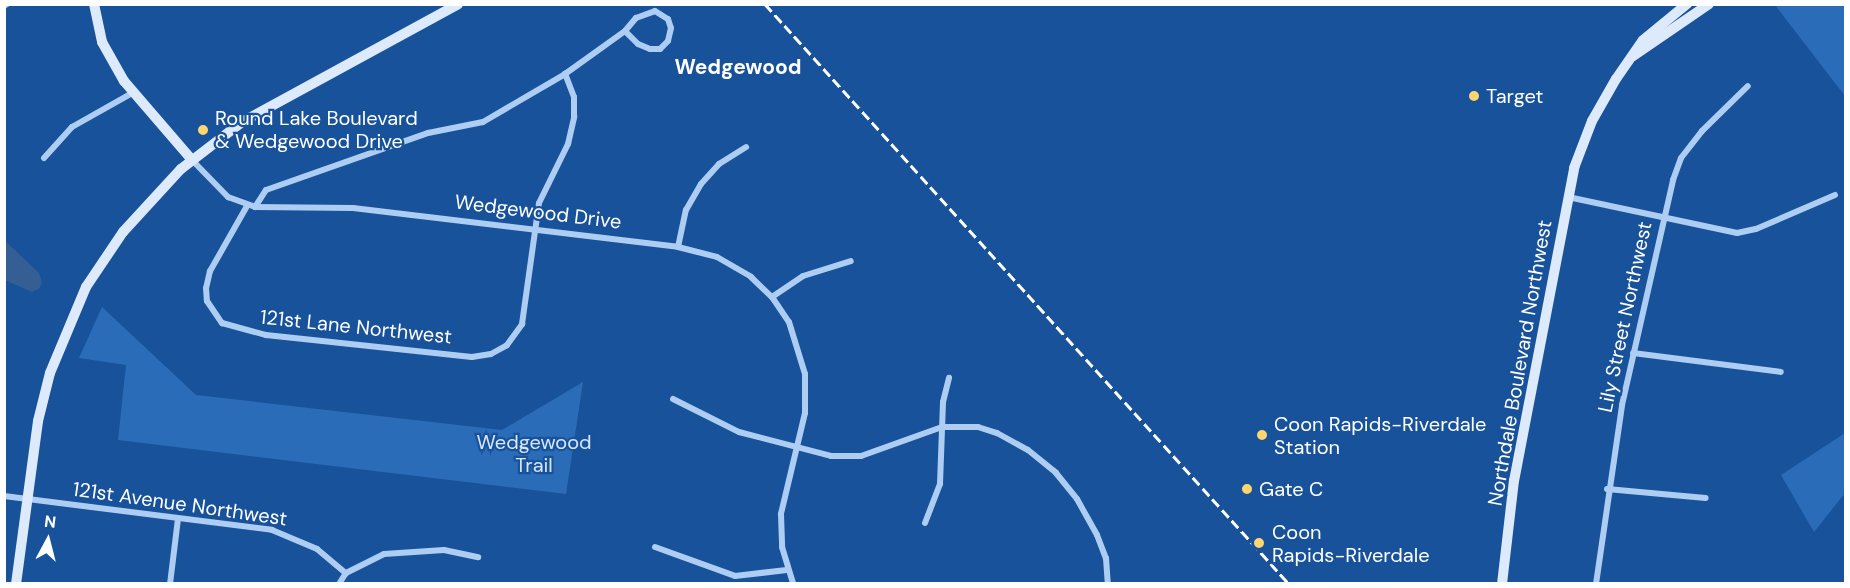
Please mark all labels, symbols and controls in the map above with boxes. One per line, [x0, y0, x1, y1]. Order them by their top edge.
district label: Wedgewood [674, 54, 802, 80]
place label: Target [1486, 84, 1543, 108]
marker: Target [1467, 89, 1481, 103]
place label: Round Lake Boulevard & Wedgewood Drive [215, 106, 418, 153]
marker: Round Lake Boulevard & Wedgewood Drive [196, 123, 210, 137]
street label: Wedgewood Drive [453, 190, 623, 234]
street label: Northdale Boulevard Northwest [1483, 218, 1557, 508]
street label: Lily Street Northwest [1593, 219, 1657, 415]
street label: 121st Lane Northwest [259, 305, 453, 349]
place label: Coon Rapids-Riverdale Station [1274, 412, 1486, 459]
marker: Coon Rapids-Riverdale Station [1255, 428, 1269, 442]
park label: Wedgewood Trail [476, 430, 592, 477]
street label: 121st Avenue Northwest [71, 477, 289, 531]
place label: Gate C [1259, 477, 1323, 501]
marker: Gate C [1240, 482, 1254, 496]
north arrow [18, 510, 78, 570]
text: N [43, 511, 57, 533]
place label: Coon Rapids-Riverdale [1272, 520, 1430, 567]
marker: Coon Rapids-Riverdale [1250, 534, 1268, 552]

